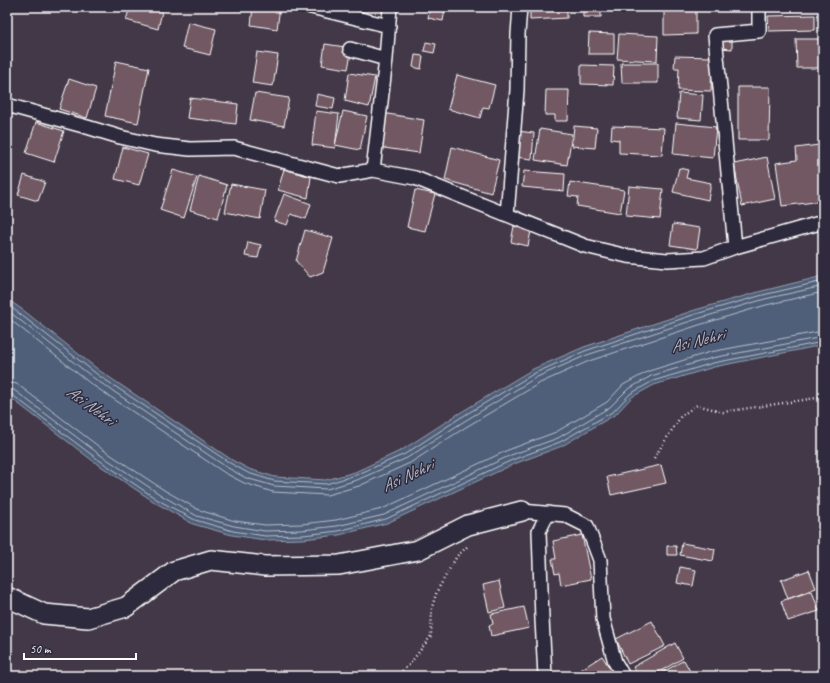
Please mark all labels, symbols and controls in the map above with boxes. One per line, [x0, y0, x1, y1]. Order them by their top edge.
water label: Asi Nehri [668, 323, 731, 357]
water label: Asi Nehri [63, 381, 123, 433]
water label: Asi Nehri [378, 452, 441, 496]
scale bar [24, 635, 136, 661]
text: 50 m [30, 641, 52, 657]

